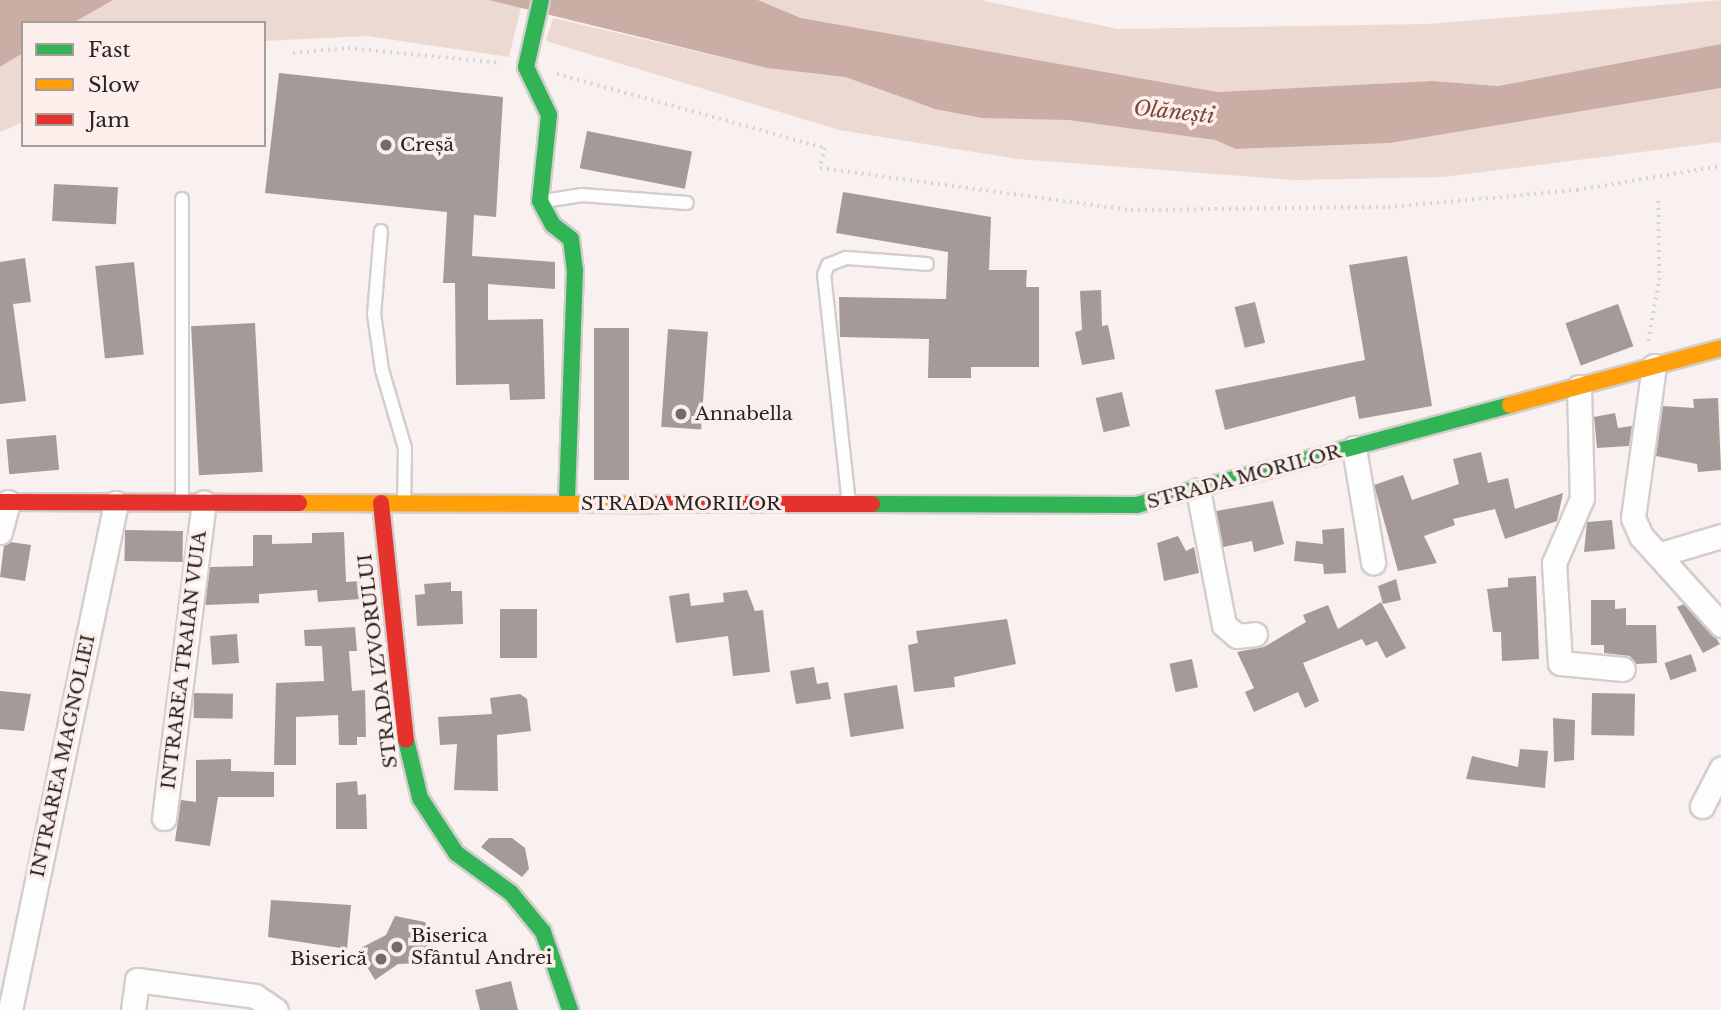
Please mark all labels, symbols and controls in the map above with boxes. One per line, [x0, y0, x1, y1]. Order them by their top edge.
legend [21, 21, 266, 147]
text: Fast [88, 37, 130, 63]
text: Slow [88, 72, 140, 98]
water label: Olănești [1132, 95, 1216, 129]
text: Jam [88, 107, 130, 133]
place label: Creșă [400, 134, 454, 156]
marker: Creșă [378, 137, 394, 153]
place label: Annabella [695, 403, 793, 425]
marker: Annabella [673, 406, 689, 422]
street label: STRADA MORILOR [1144, 440, 1344, 514]
street label: STRADA MORILOR [581, 493, 781, 515]
street label: INTRAREA TRAIAN VUIA [157, 528, 211, 792]
street label: STRADA IZVORULUI [353, 552, 403, 770]
street label: INTRAREA MAGNOLIEI [26, 632, 100, 880]
place label: Biserica Sfântul Andrei [411, 925, 553, 969]
marker: Biserica Sfântul Andrei [389, 939, 405, 955]
place label: Biserică [290, 948, 367, 970]
marker: Biserică [373, 951, 389, 967]

